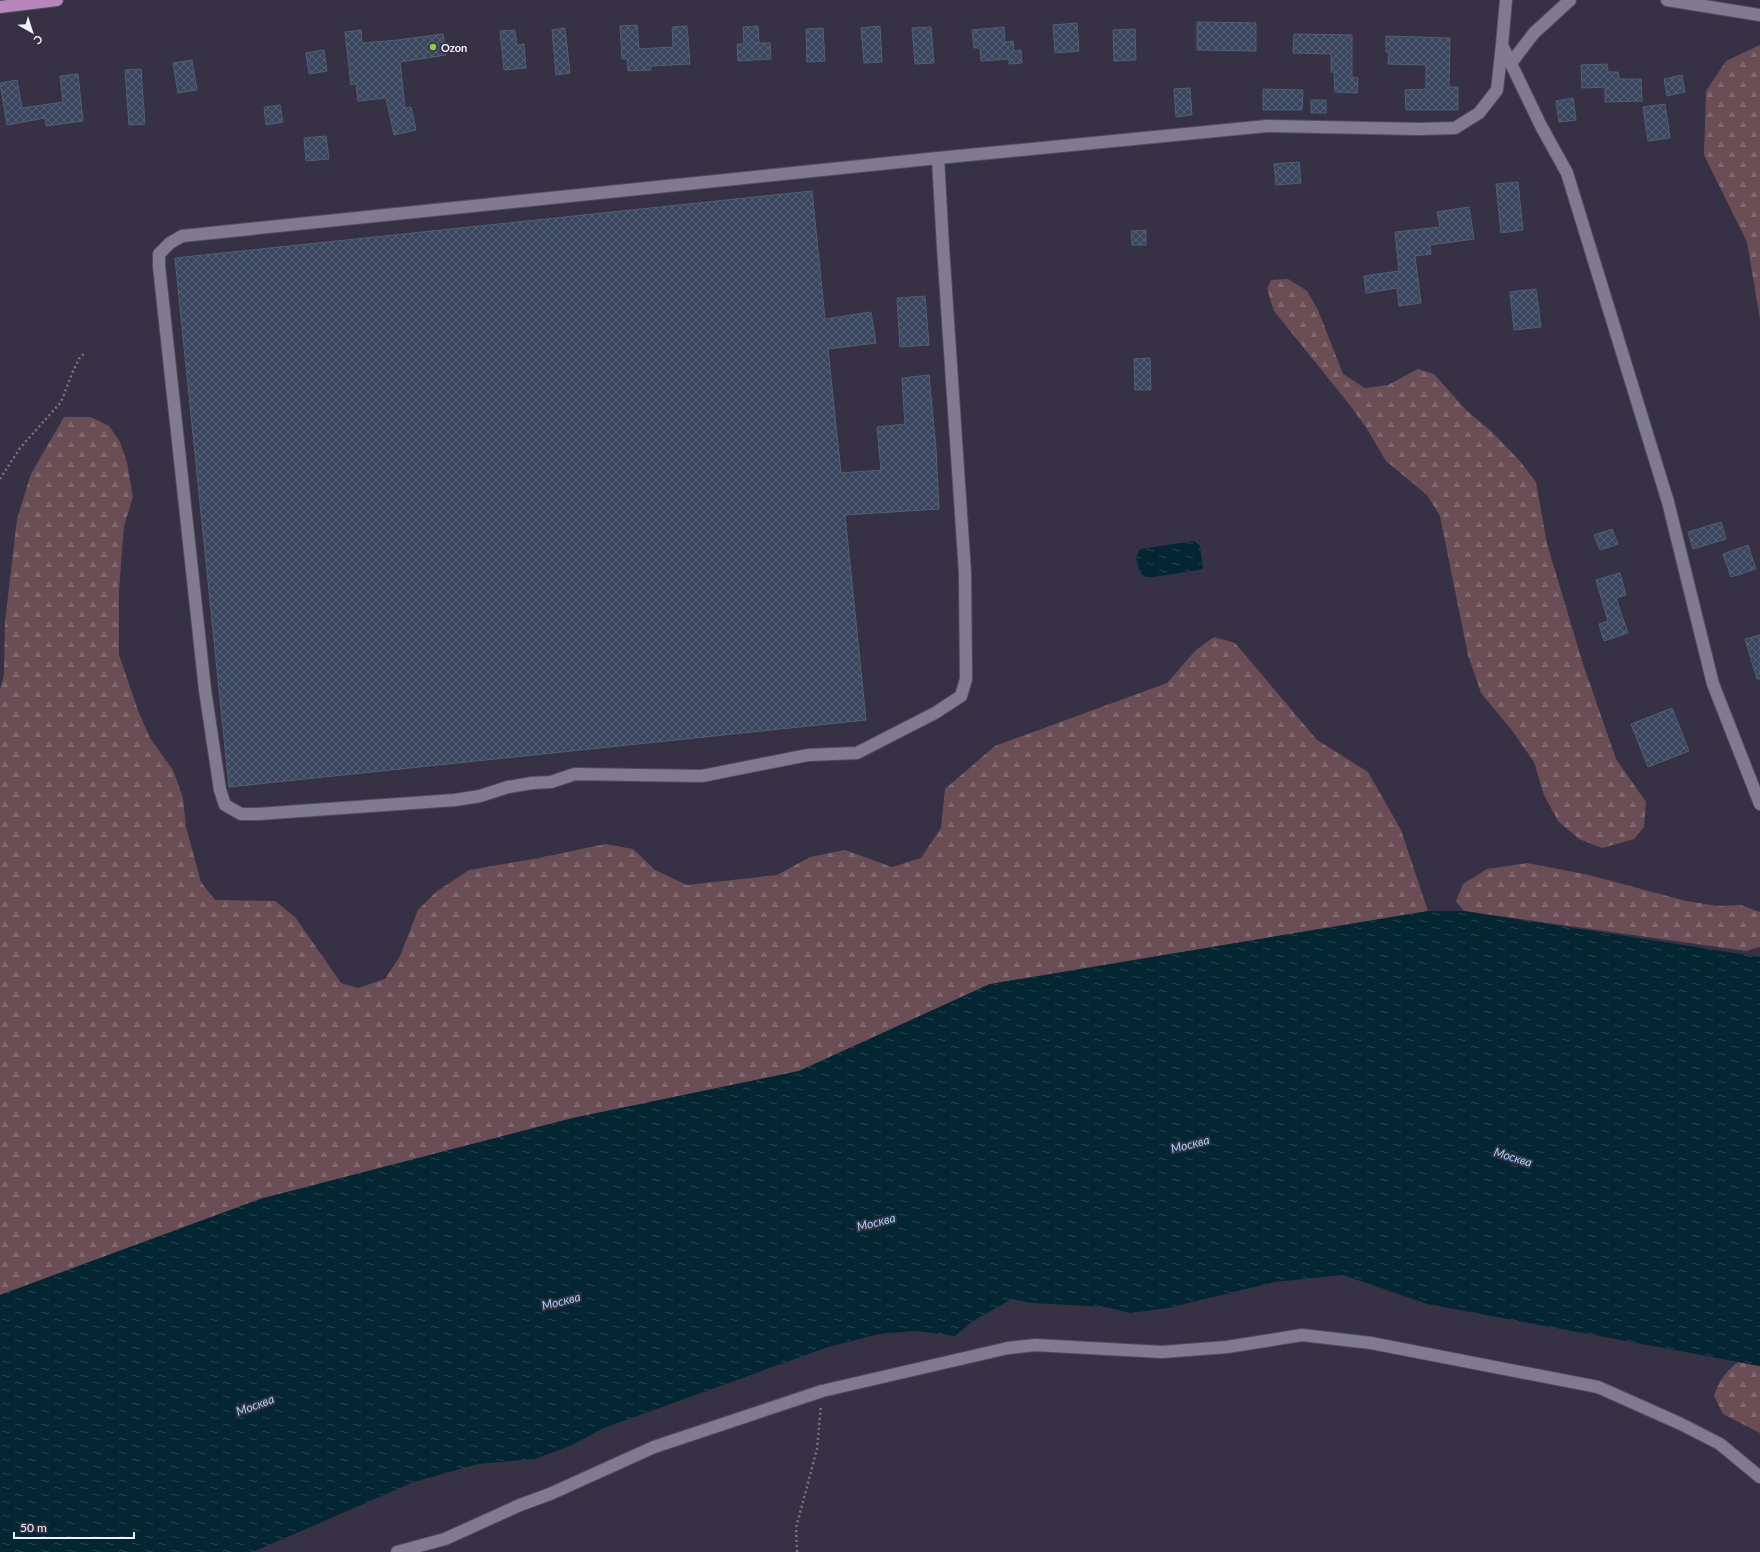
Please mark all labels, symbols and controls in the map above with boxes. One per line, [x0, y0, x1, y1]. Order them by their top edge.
north arrow [12, 12, 52, 52]
text: С [31, 33, 46, 48]
place label: Ozon [441, 41, 467, 54]
marker: Ozon [428, 42, 438, 52]
water label: Москва [1169, 1132, 1211, 1156]
water label: Москва [1492, 1144, 1534, 1170]
water label: Москва [855, 1210, 897, 1234]
water label: Москва [540, 1289, 582, 1313]
water label: Москва [234, 1391, 276, 1419]
scale bar [14, 1514, 134, 1540]
text: 50 m [20, 1520, 47, 1535]

